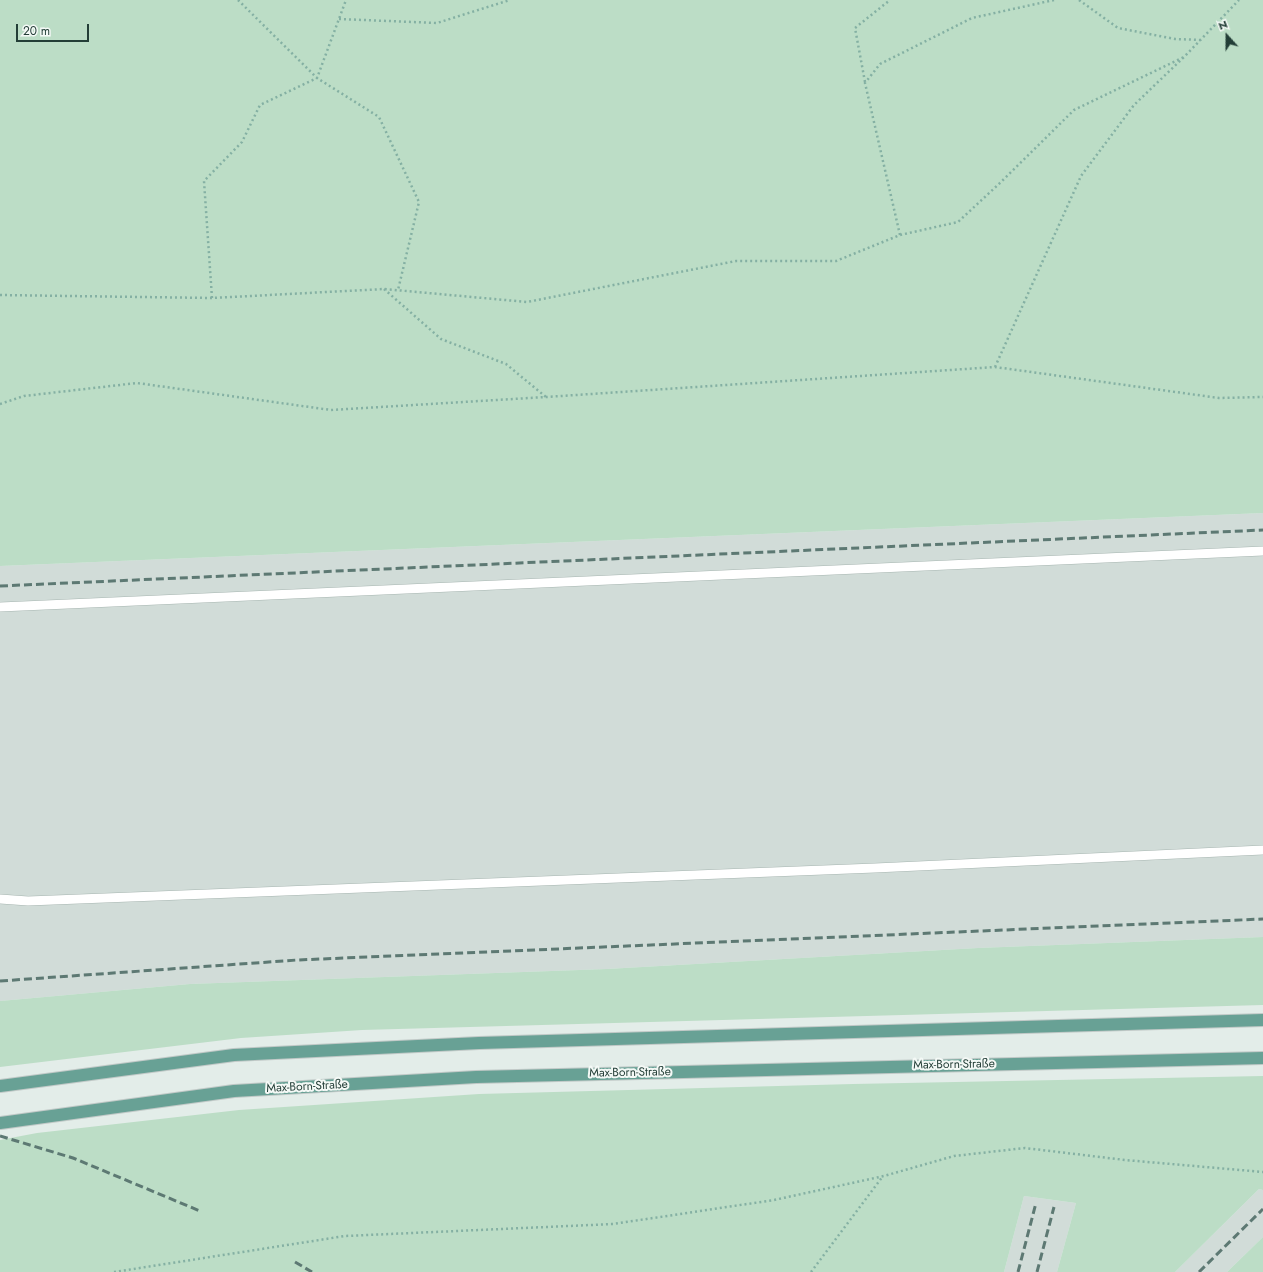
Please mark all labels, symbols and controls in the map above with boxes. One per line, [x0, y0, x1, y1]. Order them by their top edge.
scale bar [18, 16, 91, 42]
north arrow [1207, 16, 1247, 56]
text: N [1216, 16, 1230, 34]
text: 20 m [23, 22, 50, 40]
street label: Max-Born-Straße [913, 1057, 995, 1073]
street label: Max-Born-Straße [589, 1065, 671, 1081]
street label: Max-Born-Straße [266, 1078, 348, 1096]

